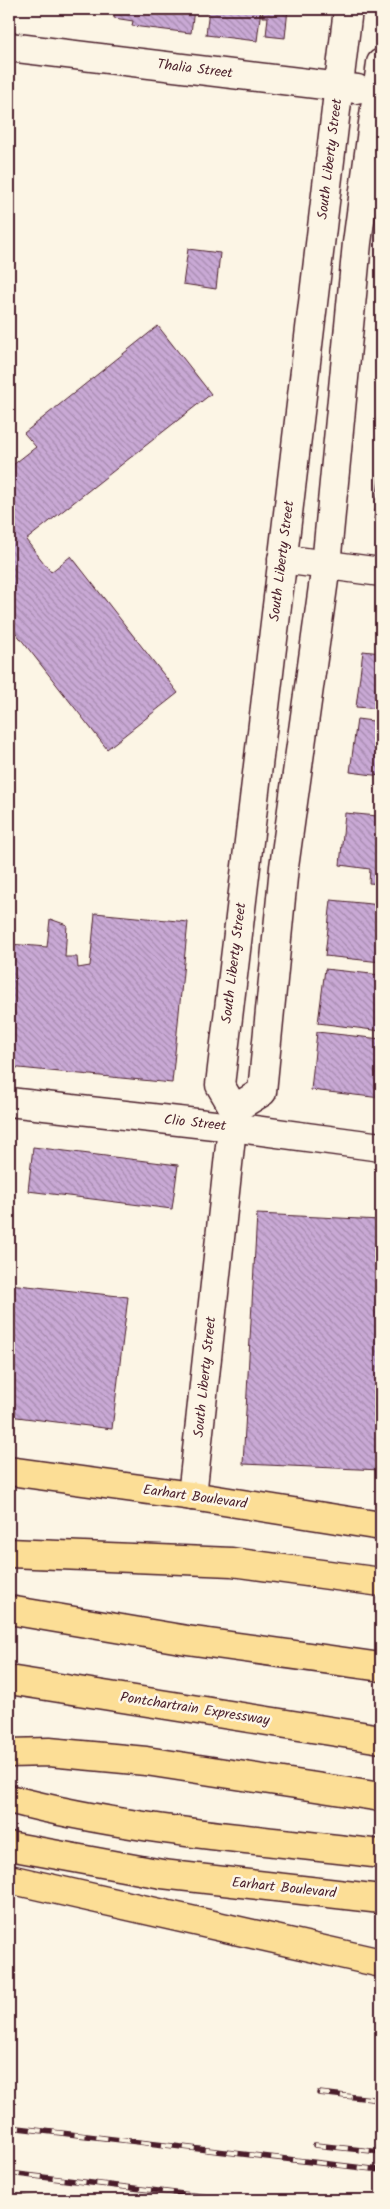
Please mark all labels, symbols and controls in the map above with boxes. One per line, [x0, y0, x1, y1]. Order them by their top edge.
street label: Thalia Street [156, 53, 235, 85]
street label: South Liberty Street [312, 97, 348, 221]
street label: South Liberty Street [264, 499, 300, 623]
street label: South Liberty Street [216, 901, 252, 1025]
street label: Clio Street [163, 1109, 228, 1137]
street label: South Liberty Street [188, 1315, 222, 1439]
street label: Earhart Boulevard [142, 1479, 249, 1515]
street label: Pontchartrain Expressway [119, 1686, 272, 1732]
street label: Earhart Boulevard [231, 1872, 338, 1905]

